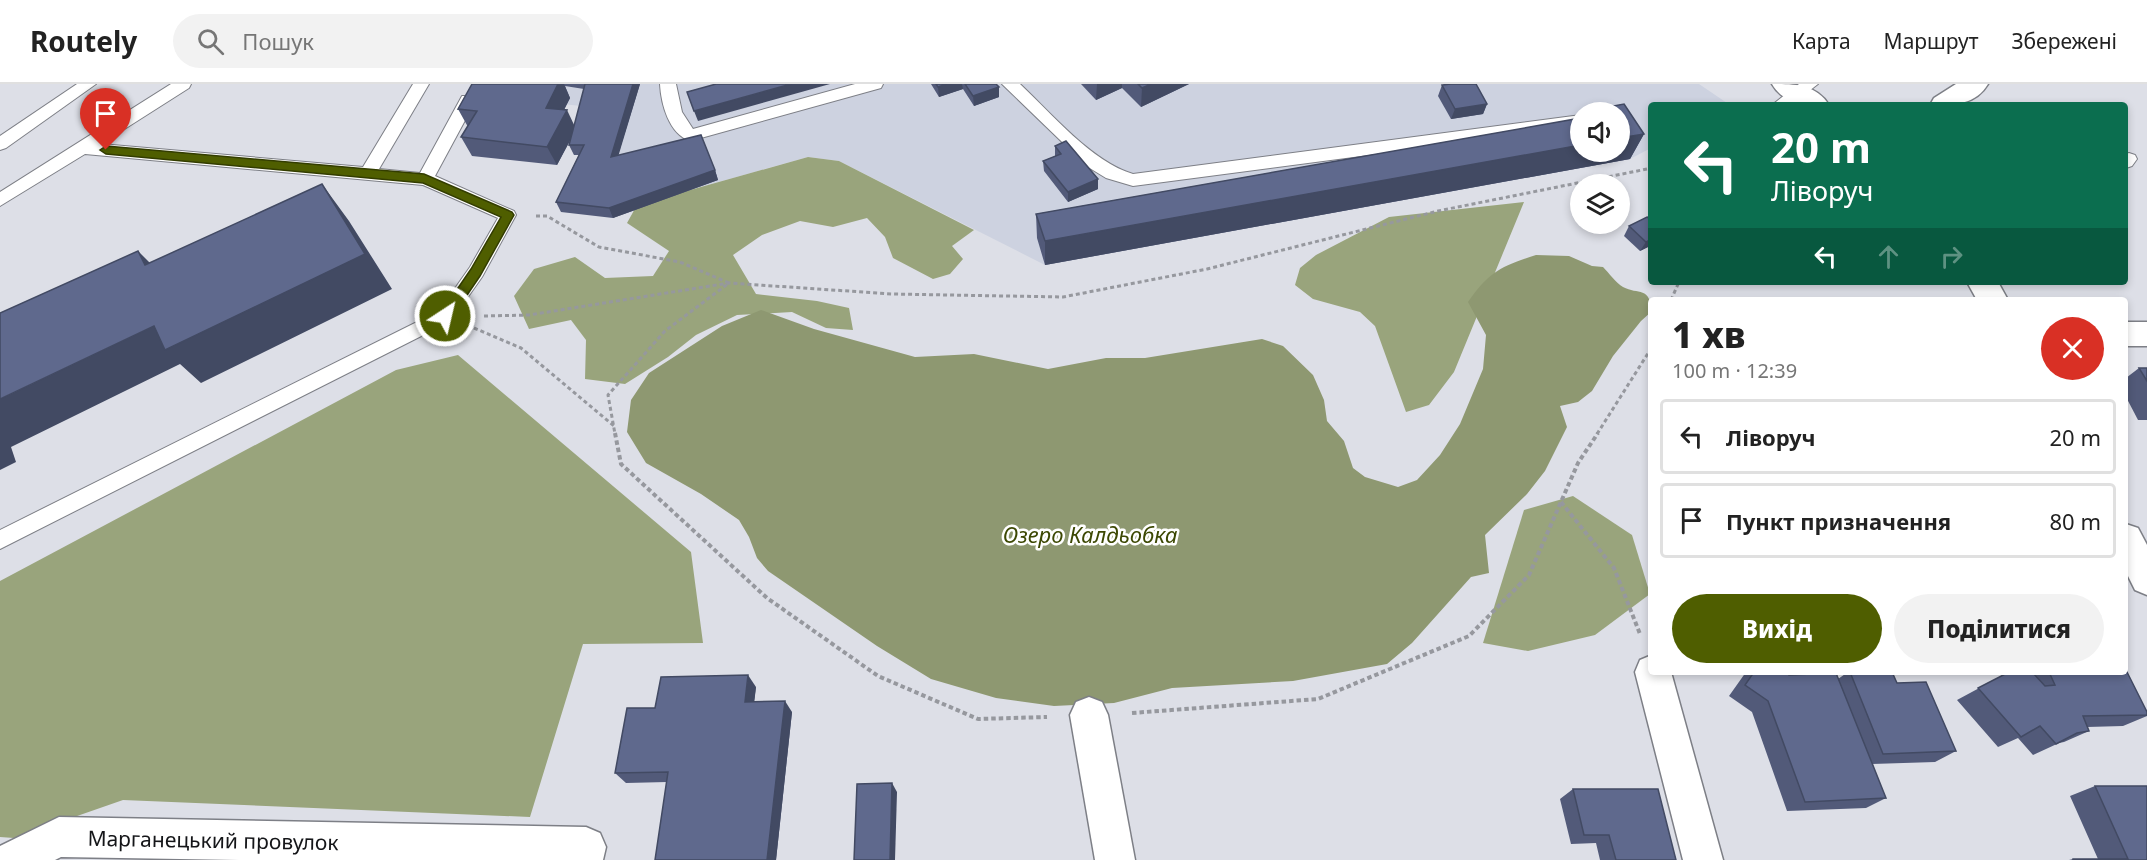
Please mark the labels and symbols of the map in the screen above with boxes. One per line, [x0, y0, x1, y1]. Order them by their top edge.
pin [80, 88, 131, 150]
position arrow [413, 284, 477, 348]
water label: Озеро Калдьобка [1003, 519, 1177, 549]
street label: Марганецький провулок [87, 824, 339, 856]

